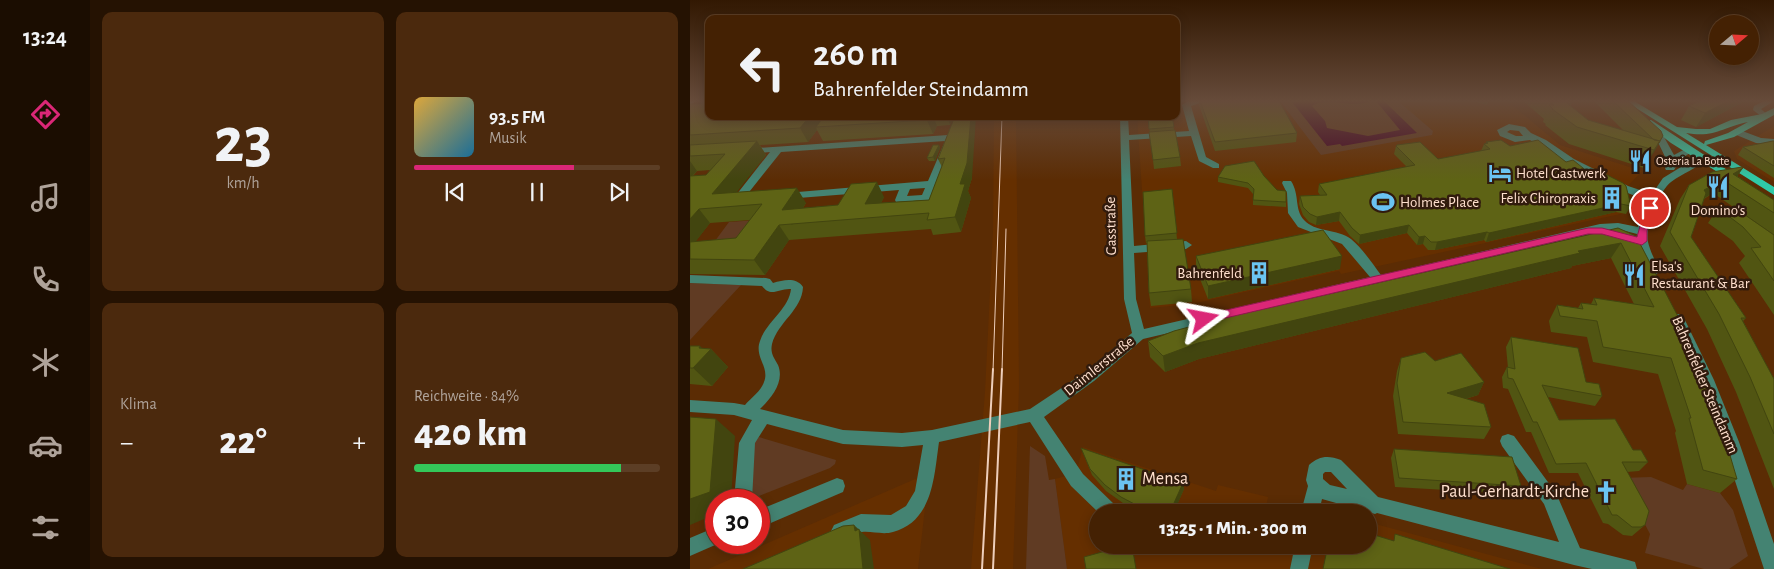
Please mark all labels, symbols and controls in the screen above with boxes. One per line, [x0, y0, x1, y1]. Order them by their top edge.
north arrow [1709, 15, 1759, 65]
map controls [1709, 15, 1759, 65]
text: 13:24 [23, 26, 67, 48]
icon: left [730, 35, 795, 100]
text: 260 m [813, 37, 898, 72]
text: Bahrenfelder Steindamm [813, 78, 1029, 100]
icon: directions [28, 97, 63, 132]
text: 93.5 FM [489, 108, 545, 127]
text: 23 [214, 109, 272, 174]
text: Musik [489, 130, 527, 146]
restaurant icon: Osteria La Botte [1627, 148, 1653, 174]
place label: Osteria La Botte [1656, 155, 1729, 167]
hotel icon: Hotel Gastwerk [1487, 160, 1513, 186]
place label: Hotel Gastwerk [1516, 166, 1606, 181]
restaurant icon: Domino's [1705, 174, 1731, 200]
text: km/h [226, 175, 260, 191]
icon: previous [441, 178, 469, 206]
icon: pause [523, 178, 551, 206]
icon: next [605, 178, 633, 206]
icon: music [28, 180, 63, 215]
building icon: Felix Chiropraxis [1599, 185, 1625, 211]
pin [1629, 187, 1671, 229]
sports icon: Holmes Place [1370, 189, 1396, 215]
place label: Felix Chiropraxis [1501, 191, 1596, 206]
icon: arrive [1636, 194, 1664, 222]
place label: Holmes Place [1400, 195, 1479, 210]
street label: Gasstraße [1103, 197, 1119, 255]
place label: Domino's [1691, 203, 1745, 218]
place label: Elsa's Restaurant & Bar [1651, 259, 1750, 291]
building icon: Bahrenfeld [1246, 260, 1272, 286]
icon: phone [28, 262, 63, 297]
restaurant icon: Elsa's Restaurant & Bar [1621, 262, 1647, 288]
place label: Bahrenfeld [1177, 266, 1242, 281]
position arrow [1177, 292, 1229, 344]
street label: Bahrenfelder Steindamm [1669, 314, 1741, 456]
street label: Daimlerstraße [1061, 333, 1137, 399]
icon: climate [28, 345, 63, 380]
text: Reichweite · 84% [414, 388, 519, 404]
text: Klima [120, 396, 157, 412]
text: 420 km [414, 415, 527, 453]
text: 22° [219, 423, 267, 461]
icon: car [28, 428, 63, 463]
text: − [120, 429, 133, 457]
text: + [353, 429, 366, 457]
building icon: Mensa [1113, 466, 1139, 492]
place label: Mensa [1142, 470, 1188, 488]
church icon: Paul-Gerhardt-Kirche [1593, 479, 1619, 505]
place label: Paul-Gerhardt-Kirche [1440, 483, 1589, 501]
speed limit sign: 30 [705, 489, 770, 554]
icon: filters [28, 510, 63, 545]
text: 13:25 · 1 Min. · 300 m [1159, 519, 1307, 538]

